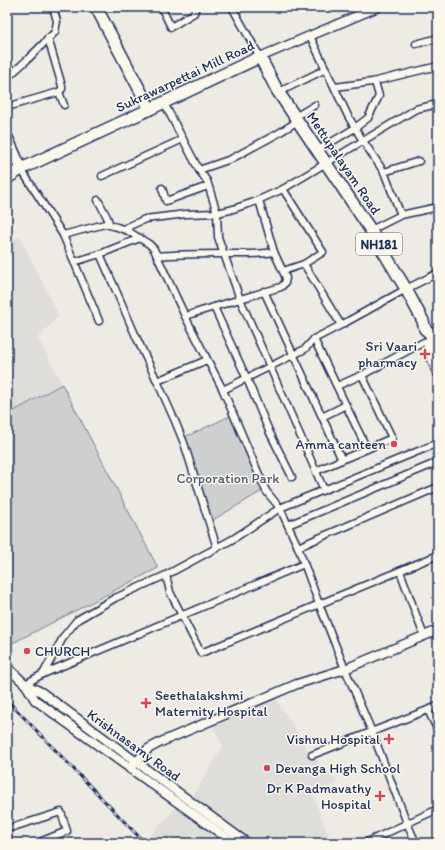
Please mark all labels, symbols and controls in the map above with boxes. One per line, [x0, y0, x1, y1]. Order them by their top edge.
street label: Sukrawarpettai Mill Road [113, 37, 258, 116]
street label: Mettupalayam Road [303, 109, 384, 218]
road number: NH181 [356, 233, 402, 255]
place label: Sri Vaari pharmacy [358, 338, 417, 371]
marker: Sri Vaari pharmacy [420, 349, 430, 359]
place label: Amma canteen [296, 436, 386, 453]
marker: Amma canteen [389, 439, 399, 449]
park label: Corporation Park [176, 470, 280, 487]
place label: CHURCH [35, 643, 90, 660]
marker: CHURCH [22, 646, 32, 656]
place label: Seethalakshmi Maternity Hospital [155, 687, 268, 720]
marker: Seethalakshmi Maternity Hospital [140, 697, 152, 709]
street label: Krishnasamy Road [84, 706, 184, 785]
place label: Vishnu Hospital [286, 731, 380, 748]
marker: Vishnu Hospital [383, 733, 395, 745]
place label: Devanga High School [275, 760, 400, 777]
marker: Devanga High School [262, 763, 272, 773]
place label: Dr K Padmavathy Hospital [266, 780, 371, 813]
marker: Dr K Padmavathy Hospital [374, 790, 386, 802]

